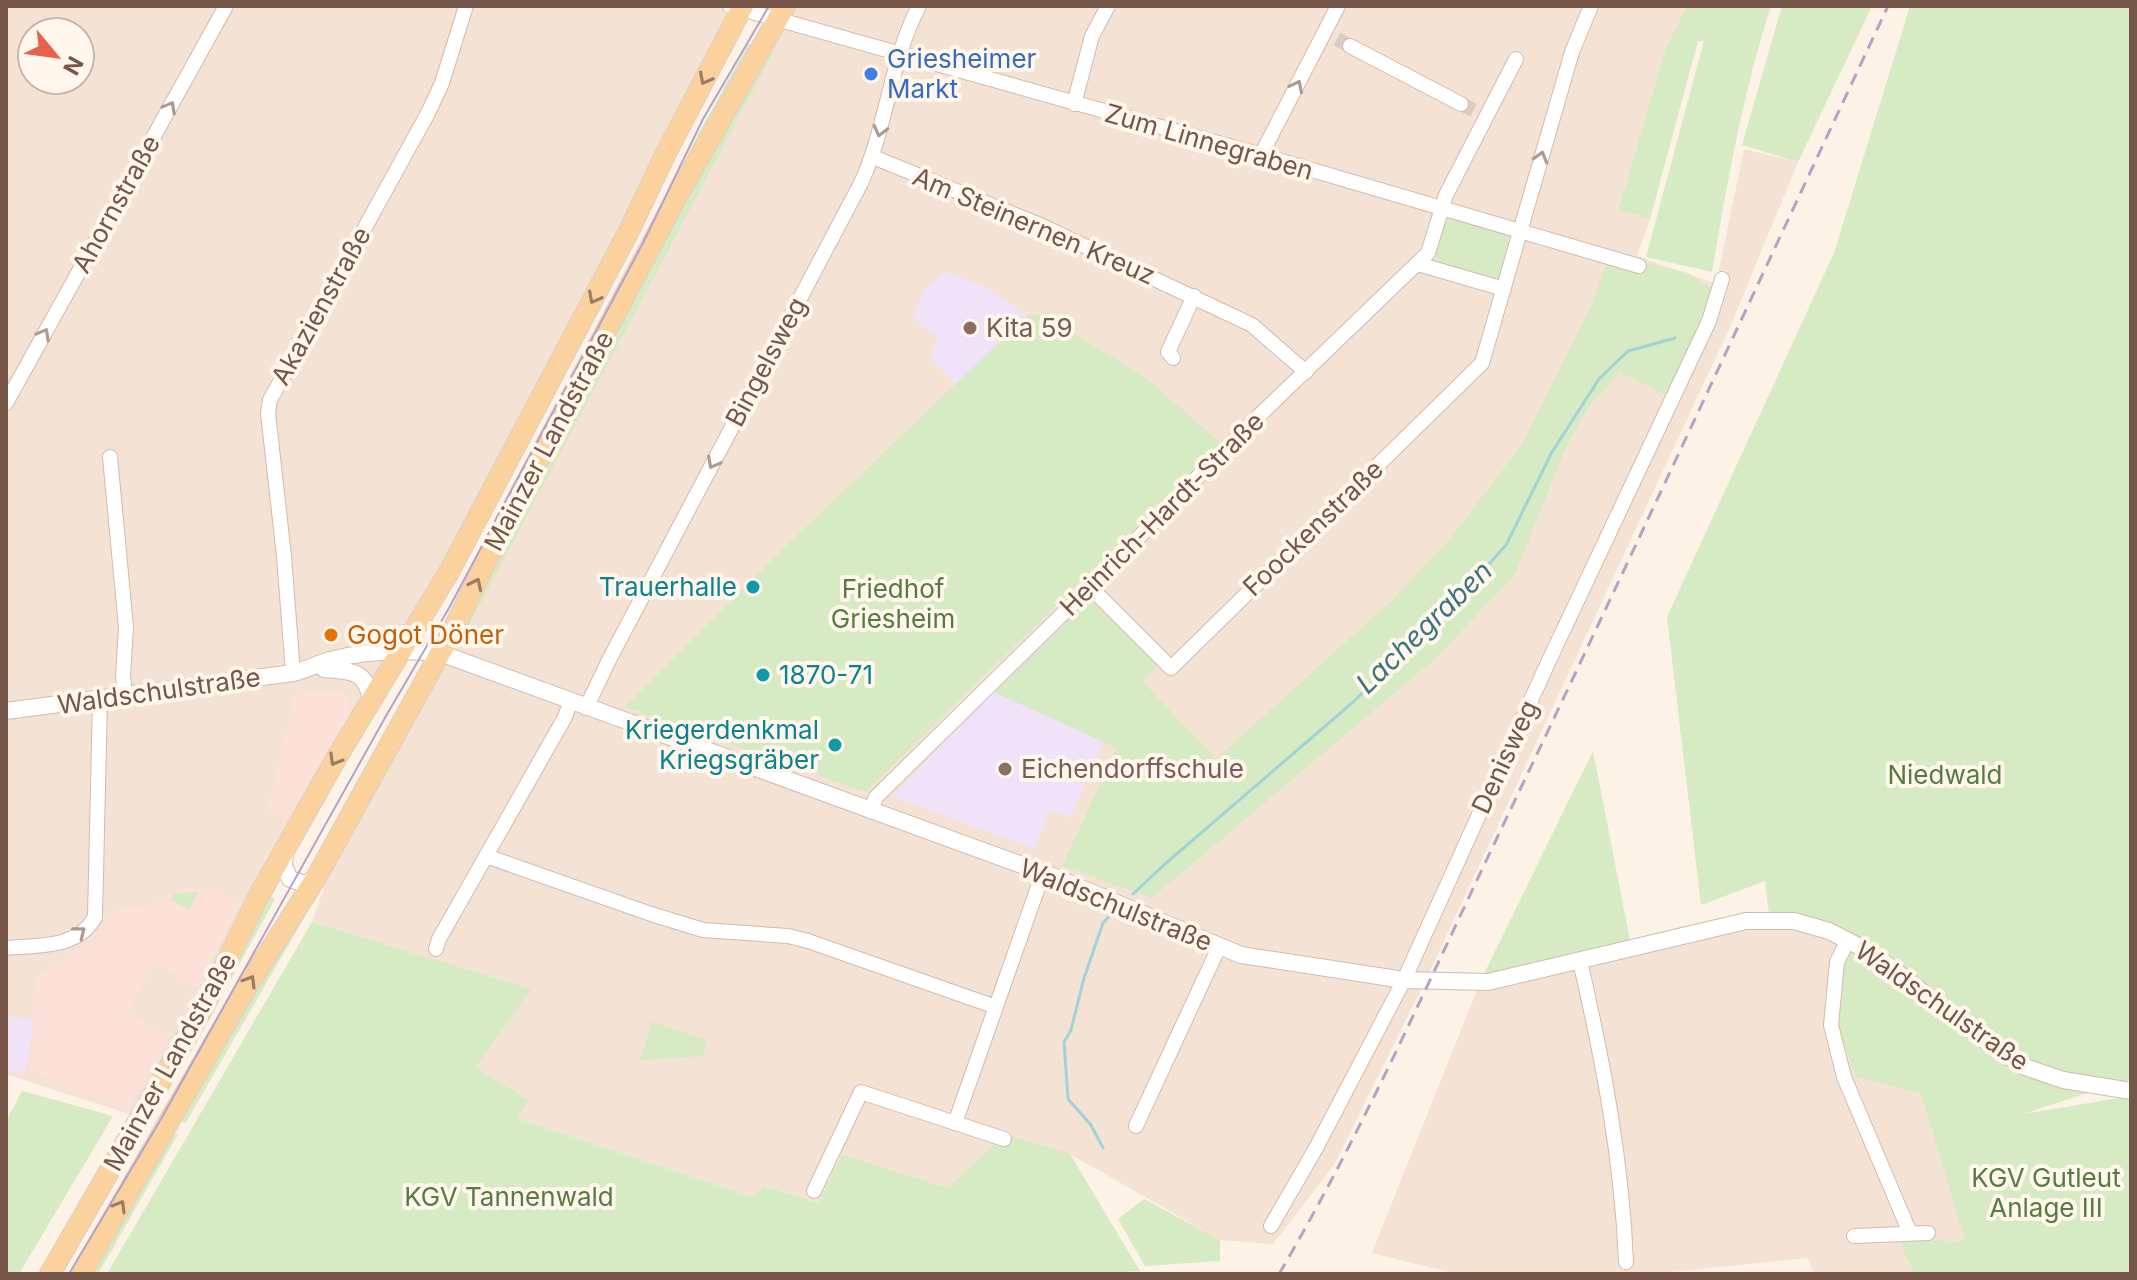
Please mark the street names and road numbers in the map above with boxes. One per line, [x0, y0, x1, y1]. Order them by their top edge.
street label: Zum Linnegraben [1101, 97, 1317, 186]
street label: Ahornstraße [65, 130, 166, 278]
street label: Am Steinernen Kreuz [908, 160, 1160, 291]
street label: Akazienstraße [264, 221, 377, 390]
street label: Bingelsweg [719, 292, 813, 432]
street label: Mainzer Landstraße [478, 326, 620, 556]
street label: Heinrich-Hardt-Straße [1053, 405, 1270, 622]
street label: Foockenstraße [1236, 453, 1389, 602]
street label: Waldschulstraße [55, 661, 262, 720]
street label: Denisweg [1465, 695, 1544, 818]
street label: Waldschulstraße [1016, 852, 1217, 957]
street label: Waldschulstraße [1850, 934, 2035, 1077]
street label: Mainzer Landstraße [97, 947, 242, 1176]

